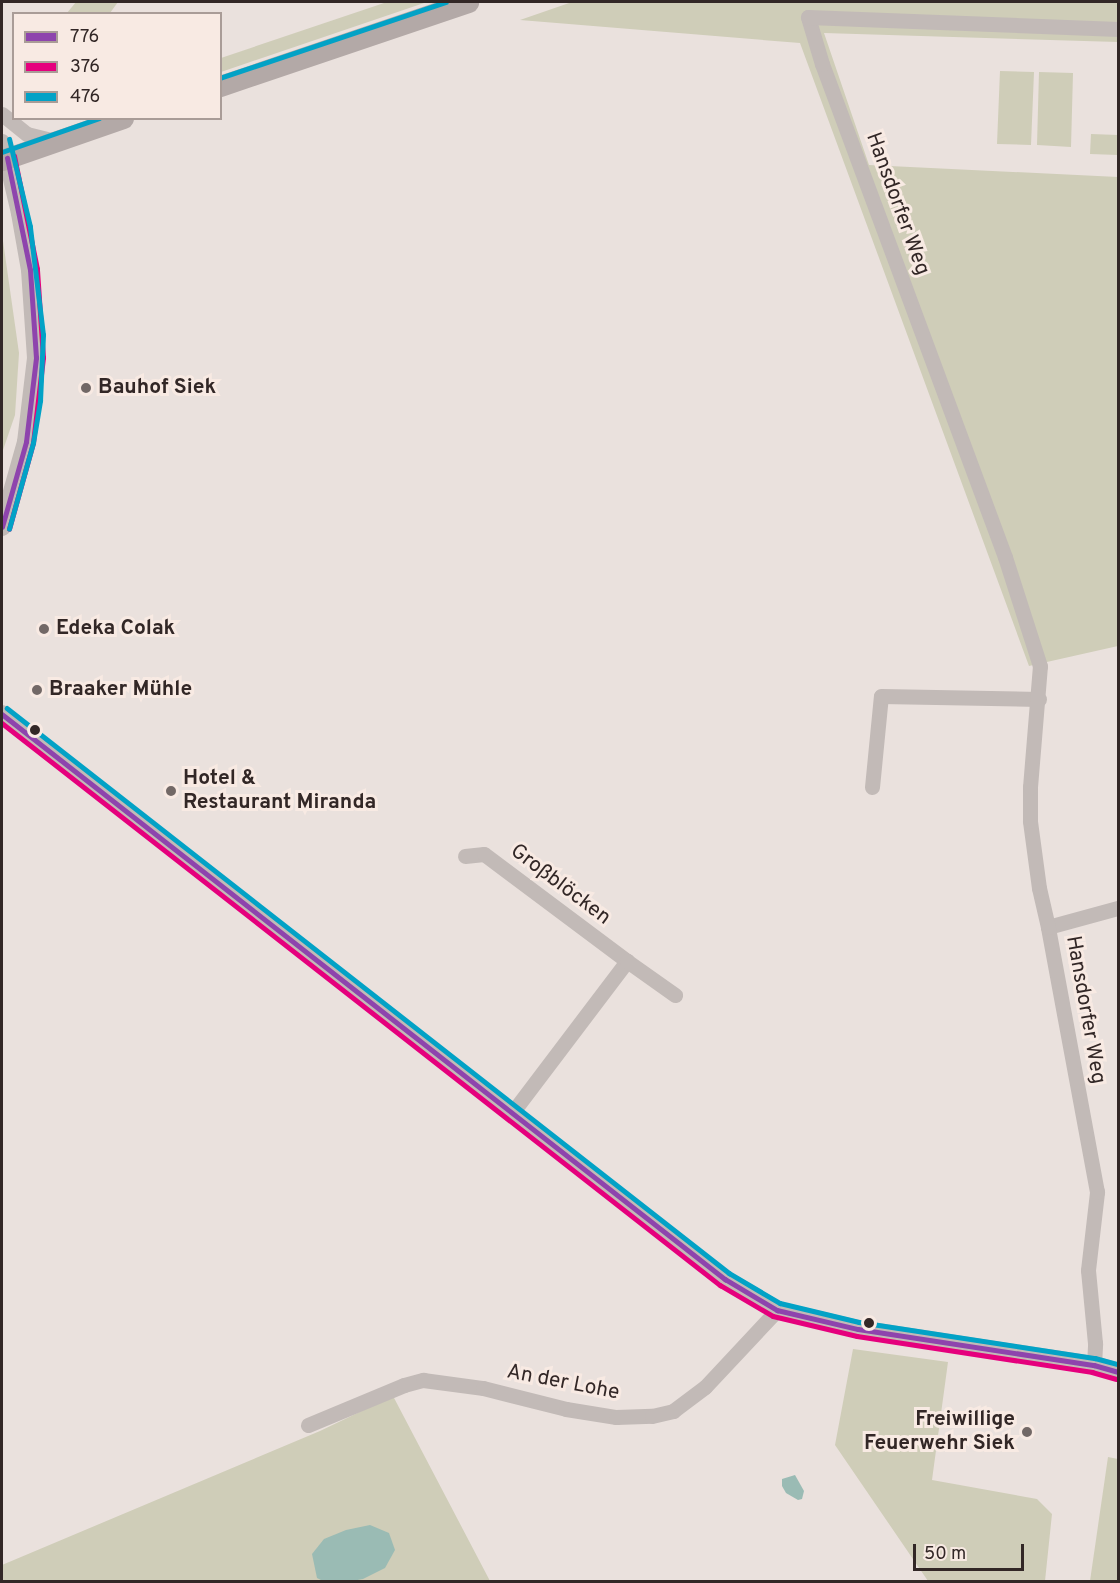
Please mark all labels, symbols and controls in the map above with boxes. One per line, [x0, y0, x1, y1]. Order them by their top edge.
legend [12, 12, 222, 120]
text: 776 [70, 26, 99, 49]
text: 376 [70, 56, 100, 79]
text: 476 [70, 86, 100, 109]
street label: Hansdorfer Weg [859, 129, 935, 279]
place label: Bauhof Siek [98, 375, 216, 401]
marker: Bauhof Siek [79, 381, 93, 395]
place label: Edeka Colak [56, 616, 175, 642]
marker: Edeka Colak [37, 622, 51, 636]
place label: Braaker Mühle [49, 677, 192, 703]
marker: Braaker Mühle [30, 683, 44, 697]
unlabelled marker [29, 724, 41, 736]
place label: Hotel & Restaurant Miranda [183, 766, 376, 816]
marker: Hotel & Restaurant Miranda [164, 784, 178, 798]
street label: Großblöcken [505, 839, 615, 931]
street label: Hansdorfer Weg [1060, 934, 1110, 1086]
unlabelled marker [863, 1317, 875, 1329]
street label: An der Lohe [504, 1360, 622, 1406]
place label: Freiwillige Feuerwehr Siek [864, 1407, 1015, 1457]
marker: Freiwillige Feuerwehr Siek [1020, 1425, 1034, 1439]
scale bar [916, 1532, 1027, 1570]
text: 50 m [924, 1543, 966, 1566]

